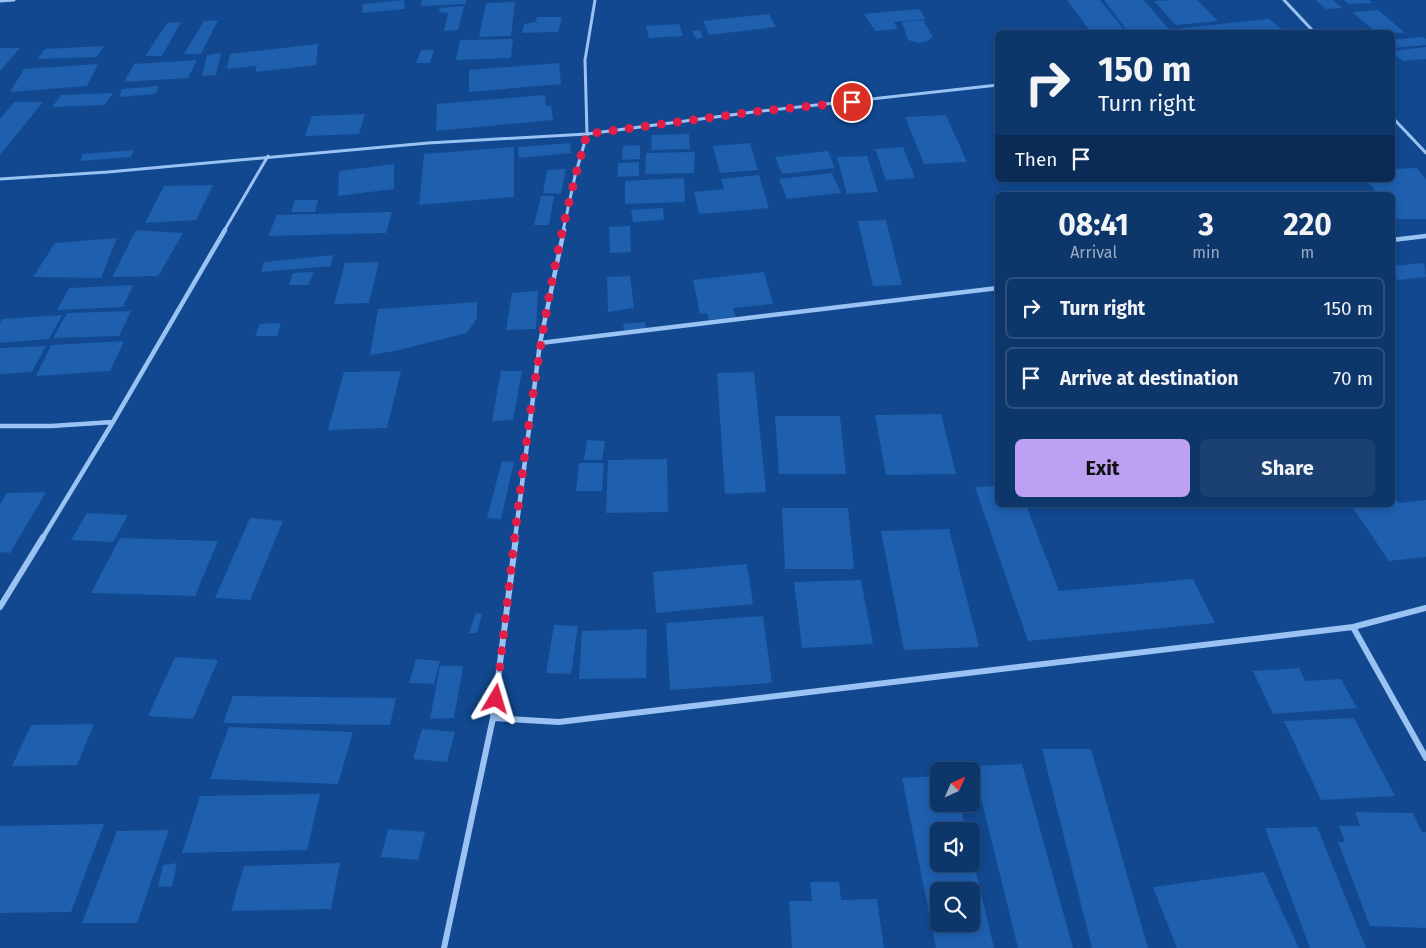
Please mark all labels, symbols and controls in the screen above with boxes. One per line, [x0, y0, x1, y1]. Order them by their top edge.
text: 150 m [1098, 48, 1191, 90]
icon: right [1015, 50, 1080, 115]
pin [831, 81, 873, 123]
icon: arrive [838, 88, 866, 116]
text: Turn right [1098, 90, 1195, 117]
icon: arrive [1067, 145, 1095, 173]
text: Then [1015, 148, 1057, 171]
text: 08:41 [1058, 207, 1129, 243]
text: 3 [1198, 207, 1214, 243]
text: 220 [1283, 207, 1332, 243]
text: Arrival [1070, 243, 1117, 262]
text: min [1192, 243, 1220, 262]
text: m [1301, 243, 1314, 262]
icon: right [1017, 294, 1045, 322]
text: Turn right [1060, 297, 1145, 320]
text: 150 m [1323, 297, 1373, 320]
icon: arrive [1017, 364, 1045, 392]
text: Arrive at destination [1060, 367, 1239, 390]
text: 70 m [1333, 367, 1373, 390]
button: Exit [1015, 439, 1190, 497]
button: Share [1200, 439, 1375, 497]
position arrow [469, 672, 521, 724]
north arrow [930, 762, 980, 812]
map controls [930, 762, 980, 932]
button: sound [930, 822, 980, 872]
button: search [930, 882, 980, 932]

